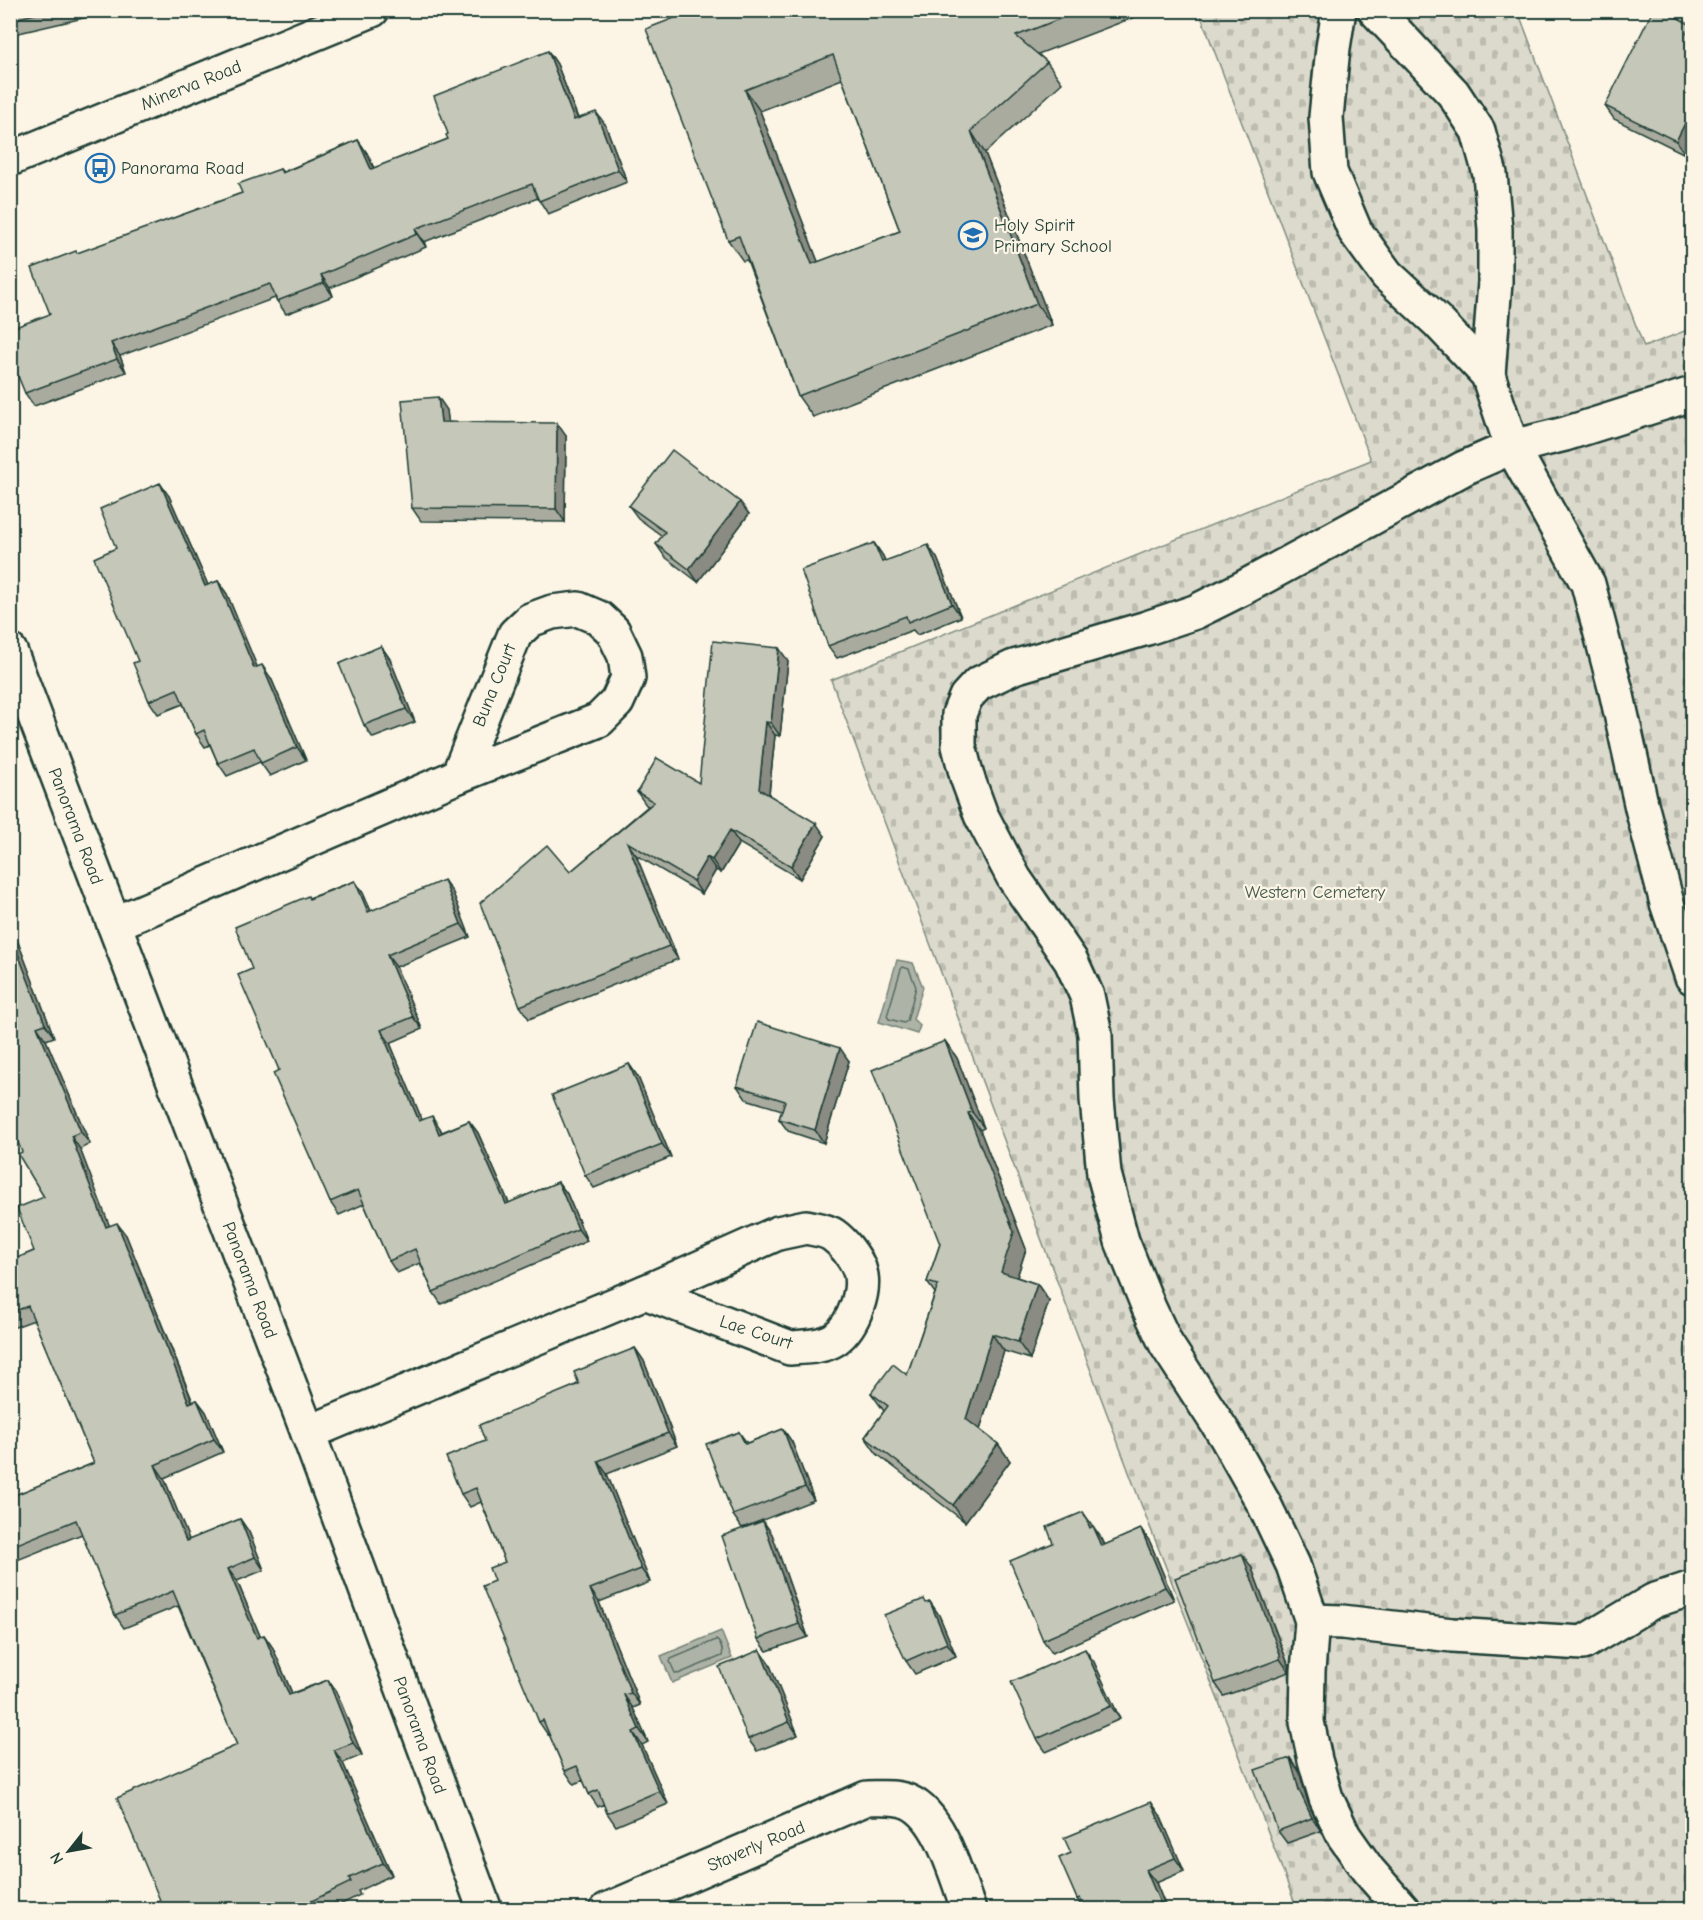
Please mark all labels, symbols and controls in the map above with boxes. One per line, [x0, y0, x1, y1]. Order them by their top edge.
street label: Minerva Road [138, 56, 245, 115]
bus stop icon: Panorama Road [84, 152, 116, 184]
place label: Panorama Road [121, 158, 244, 179]
place label: Holy Spirit Primary School [994, 215, 1112, 257]
school or university icon: Holy Spirit Primary School [957, 219, 989, 251]
street label: Buna Court [468, 640, 521, 730]
street label: Panorama Road [44, 765, 107, 887]
park label: Western Cemetery [1245, 882, 1386, 903]
street label: Panorama Road [218, 1219, 281, 1341]
street label: Lae Court [717, 1311, 796, 1354]
street label: Panorama Road [389, 1674, 450, 1797]
street label: Staverly Road [704, 1816, 808, 1876]
north arrow [39, 1821, 99, 1881]
text: N [47, 1849, 67, 1867]

